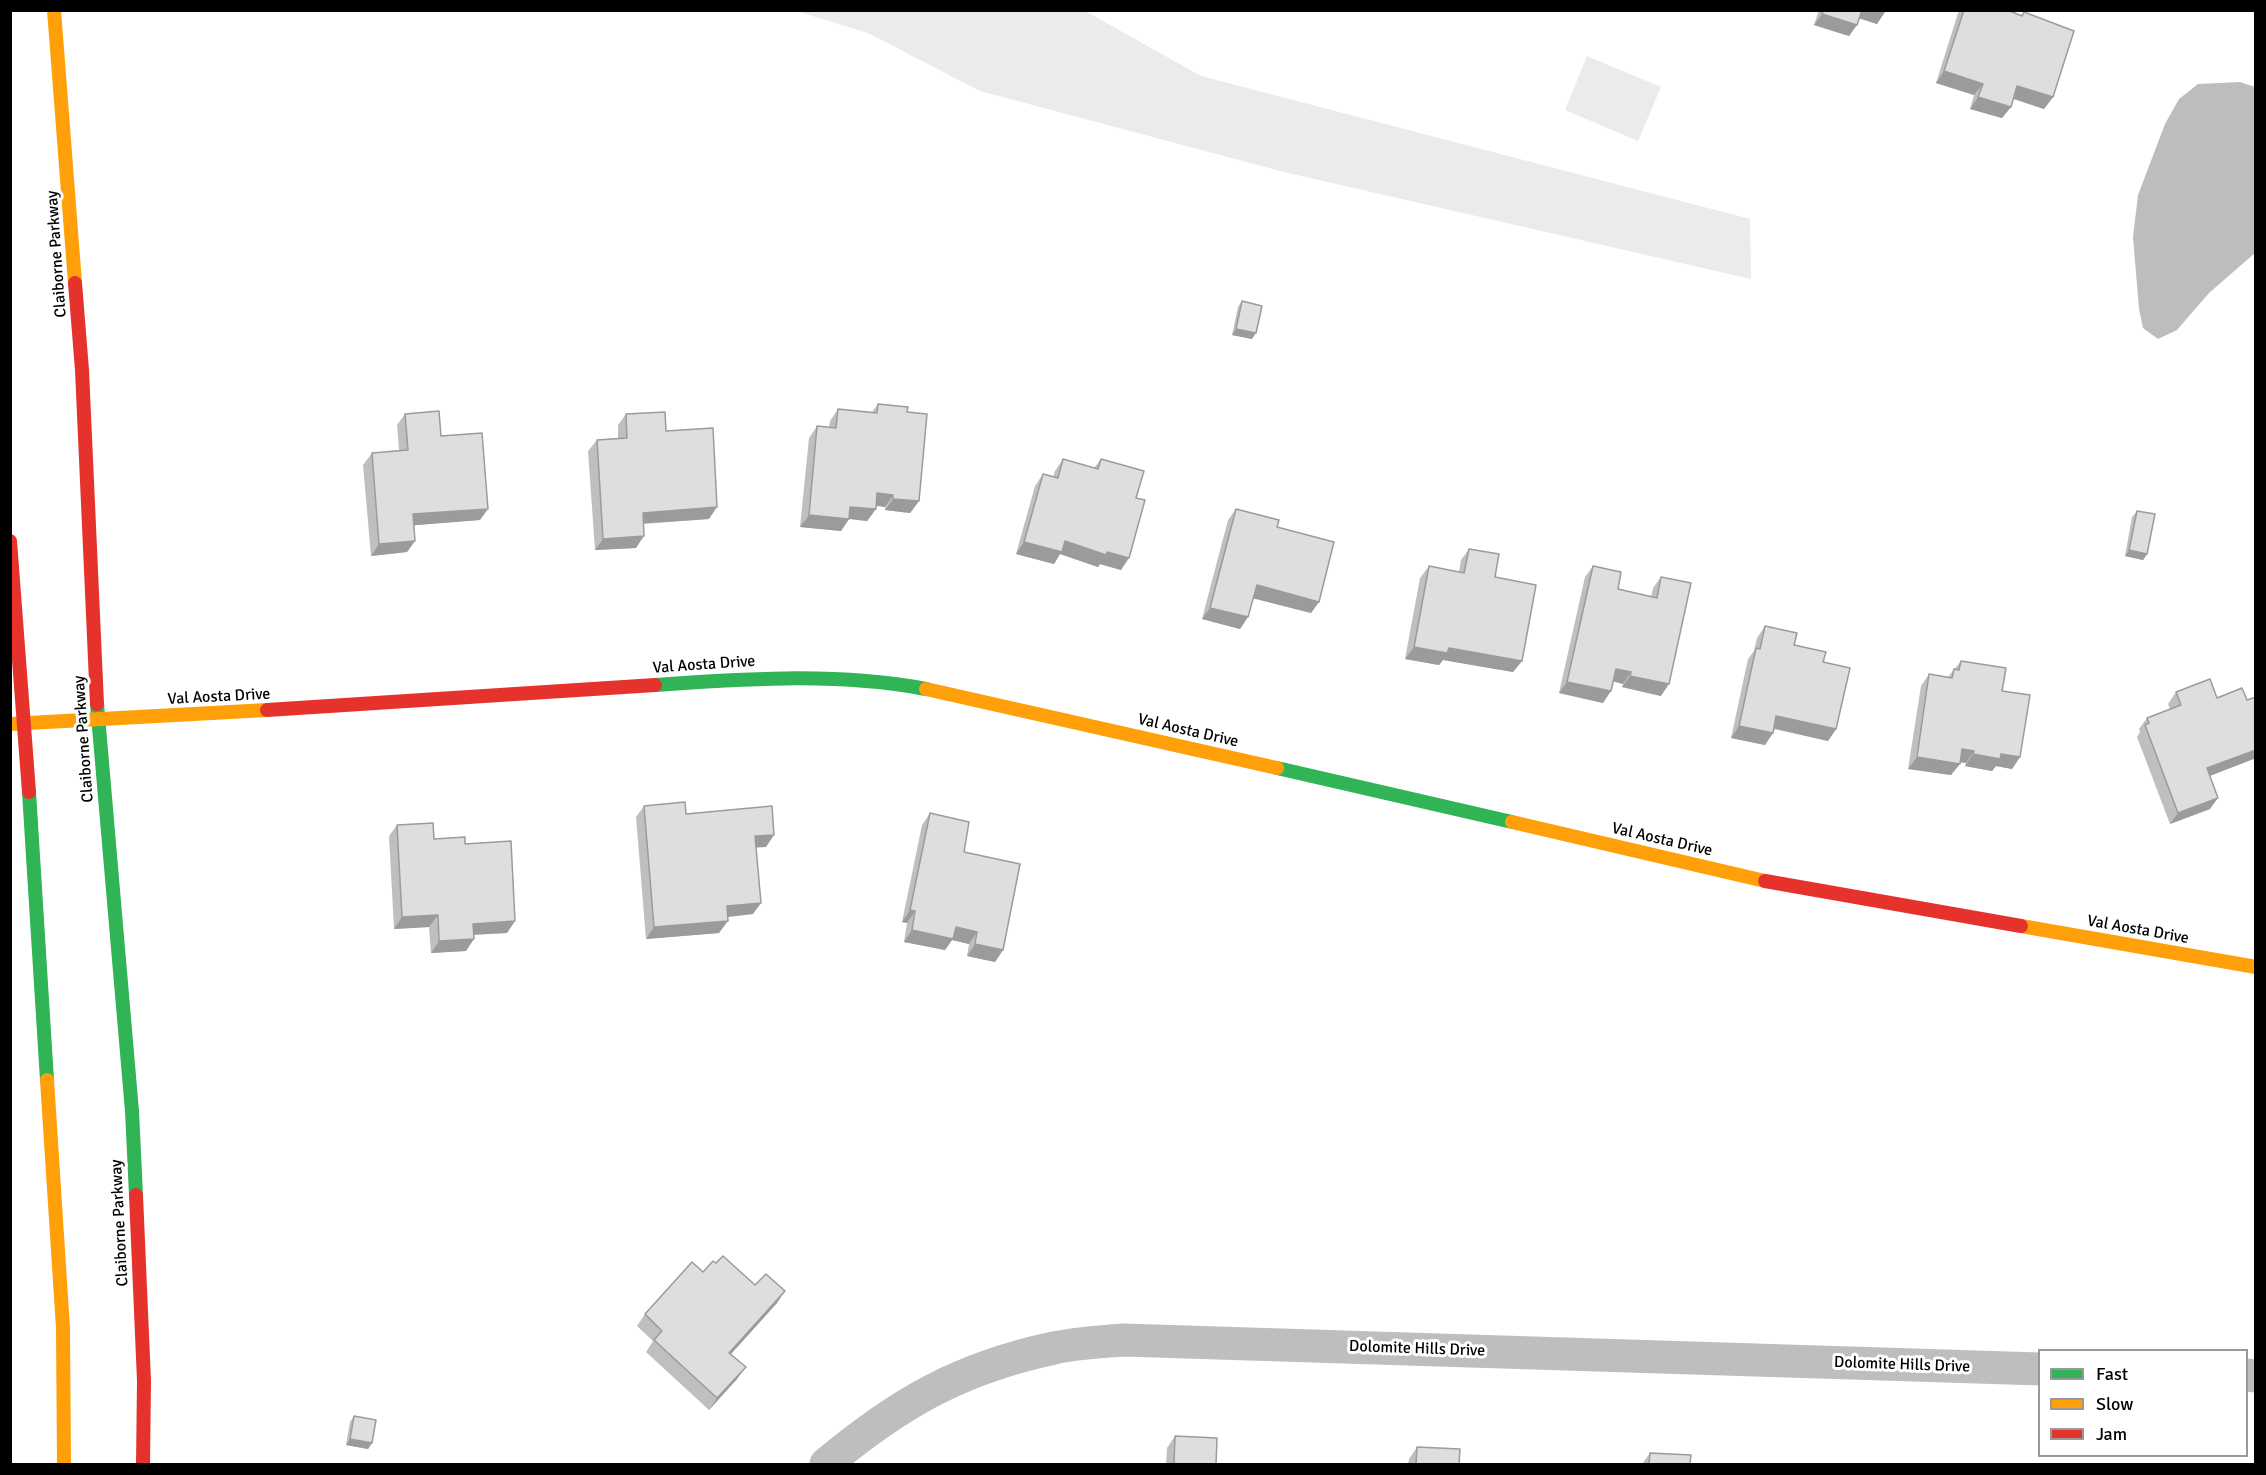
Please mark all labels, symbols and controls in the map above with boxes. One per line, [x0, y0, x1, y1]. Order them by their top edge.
street label: Claiborne Parkway [43, 190, 71, 318]
street label: Val Aosta Drive [652, 652, 756, 678]
street label: Claiborne Parkway [70, 675, 98, 803]
street label: Val Aosta Drive [167, 685, 271, 709]
street label: Val Aosta Drive [1136, 710, 1240, 752]
street label: Val Aosta Drive [1610, 819, 1714, 861]
street label: Val Aosta Drive [2086, 912, 2190, 948]
street label: Claiborne Parkway [107, 1159, 133, 1287]
street label: Dolomite Hills Drive [1349, 1337, 1485, 1361]
legend [2038, 1349, 2248, 1457]
street label: Dolomite Hills Drive [1834, 1353, 1970, 1377]
text: Fast [2096, 1363, 2128, 1385]
text: Slow [2096, 1393, 2133, 1415]
text: Jam [2096, 1423, 2127, 1445]

